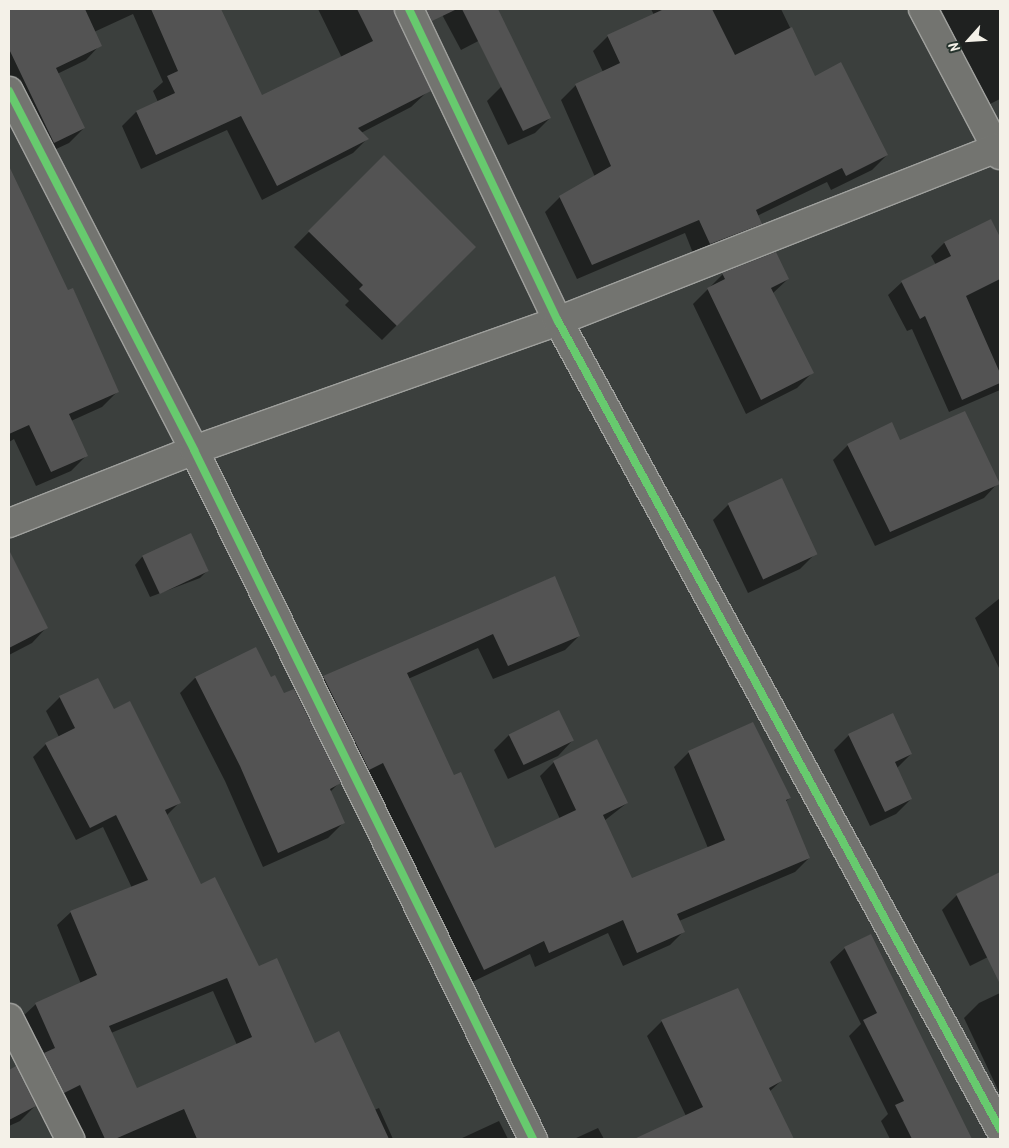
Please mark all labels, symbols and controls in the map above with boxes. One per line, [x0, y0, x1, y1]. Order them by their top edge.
north arrow [944, 15, 994, 65]
text: N [944, 38, 967, 55]

